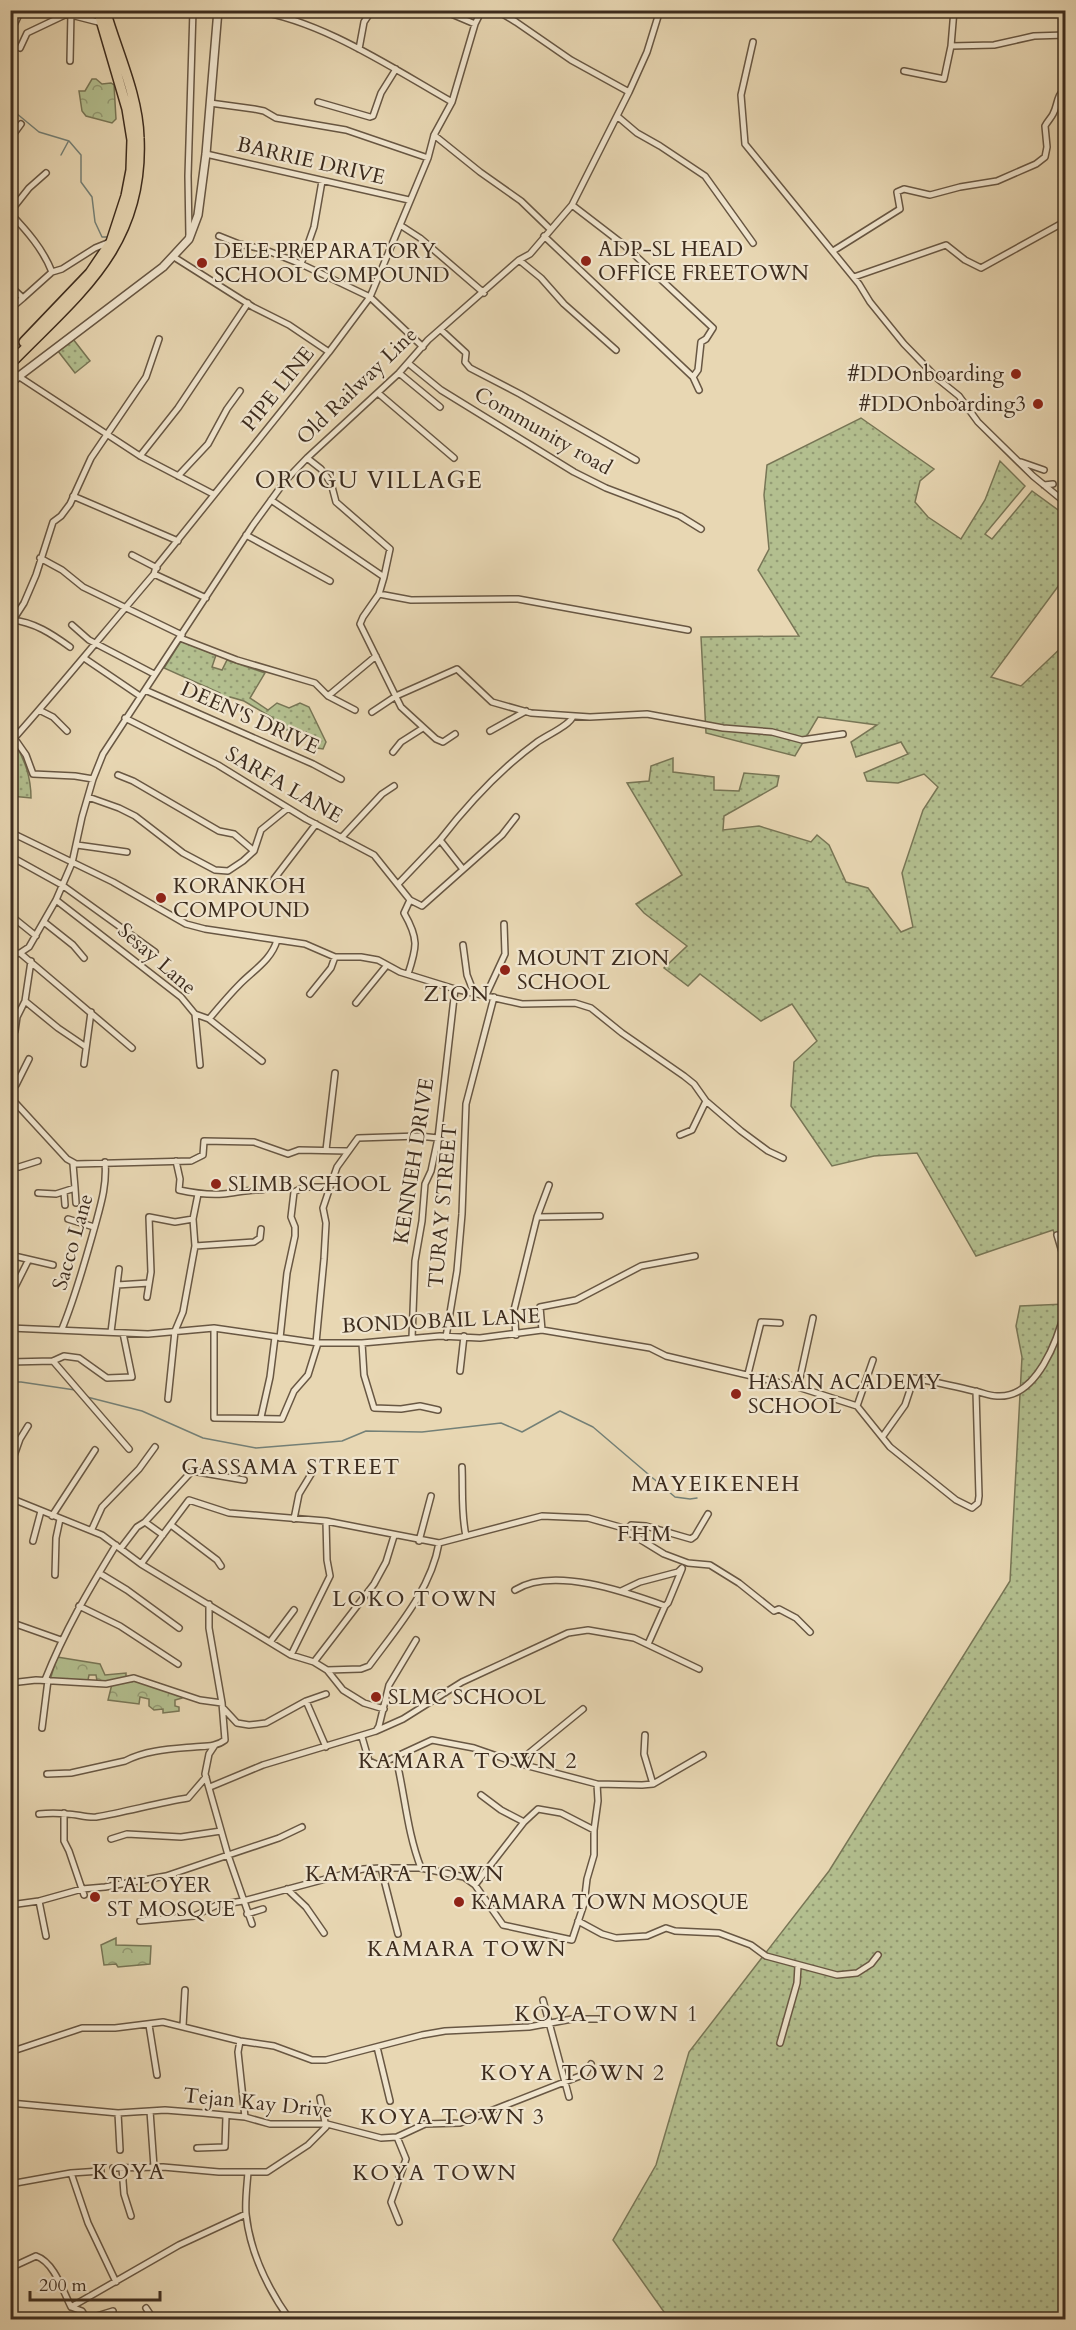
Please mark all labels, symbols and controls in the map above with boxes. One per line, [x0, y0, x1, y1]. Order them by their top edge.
street label: BARRIE DRIVE [234, 130, 388, 192]
place label: ADP-SL HEAD OFFICE FREETOWN [598, 235, 809, 288]
place label: DELE PREPARATORY SCHOOL COMPOUND [214, 237, 449, 290]
marker: ADP-SL HEAD OFFICE FREETOWN [579, 254, 593, 268]
marker: DELE PREPARATORY SCHOOL COMPOUND [195, 256, 209, 270]
street label: Old Railway Line [290, 321, 424, 451]
street label: PIPE LINE [235, 340, 321, 438]
place label: #DDOnboarding [847, 360, 1004, 389]
marker: #DDOnboarding [1009, 367, 1023, 381]
street label: Community road [469, 380, 617, 482]
place label: #DDOnboarding3 [859, 390, 1026, 419]
marker: #DDOnboarding3 [1031, 397, 1045, 411]
district label: OROGU VILLAGE [255, 464, 483, 497]
street label: DEEN'S DRIVE [176, 674, 324, 762]
street label: SARFA LANE [220, 740, 348, 830]
place label: KORANKOH COMPOUND [173, 872, 310, 925]
marker: KORANKOH COMPOUND [154, 891, 168, 905]
street label: Sesay Lane [111, 917, 203, 1001]
place label: MOUNT ZION SCHOOL [517, 944, 669, 997]
marker: MOUNT ZION SCHOOL [498, 963, 512, 977]
district label: ZION [424, 979, 490, 1009]
street label: KENNEH DRIVE [387, 1076, 441, 1246]
street label: TURAY STREET [421, 1122, 465, 1290]
place label: SLIMB SCHOOL [228, 1170, 392, 1199]
marker: SLIMB SCHOOL [209, 1177, 223, 1191]
street label: Sacco Lane [45, 1190, 101, 1294]
street label: BONDOBAIL LANE [341, 1301, 541, 1341]
place label: HASAN ACADEMY SCHOOL [748, 1368, 941, 1421]
marker: HASAN ACADEMY SCHOOL [729, 1387, 743, 1401]
district label: GASSAMA STREET [181, 1452, 401, 1482]
district label: MAYEIKENEH [631, 1469, 801, 1499]
district label: FHM [617, 1519, 673, 1549]
district label: LOKO TOWN [332, 1584, 498, 1614]
place label: SLMC SCHOOL [388, 1683, 546, 1712]
marker: SLMC SCHOOL [369, 1690, 383, 1704]
district label: KAMARA TOWN 2 [358, 1746, 578, 1776]
district label: KAMARA TOWN [305, 1859, 505, 1889]
place label: TALOYER ST MOSQUE [107, 1871, 235, 1924]
place label: KAMARA TOWN MOSQUE [471, 1888, 748, 1917]
marker: TALOYER ST MOSQUE [88, 1890, 102, 1904]
marker: KAMARA TOWN MOSQUE [452, 1895, 466, 1909]
district label: KAMARA TOWN [367, 1934, 567, 1964]
district label: KOYA TOWN 1 [514, 1999, 700, 2029]
district label: KOYA TOWN 2 [480, 2058, 666, 2088]
street label: Tejan Kay Drive [182, 2081, 334, 2125]
district label: KOYA TOWN 3 [360, 2102, 546, 2132]
district label: KOYA [92, 2157, 166, 2187]
district label: KOYA TOWN [352, 2158, 518, 2188]
scale bar [30, 2264, 160, 2302]
text: 200 m [39, 2273, 87, 2298]

